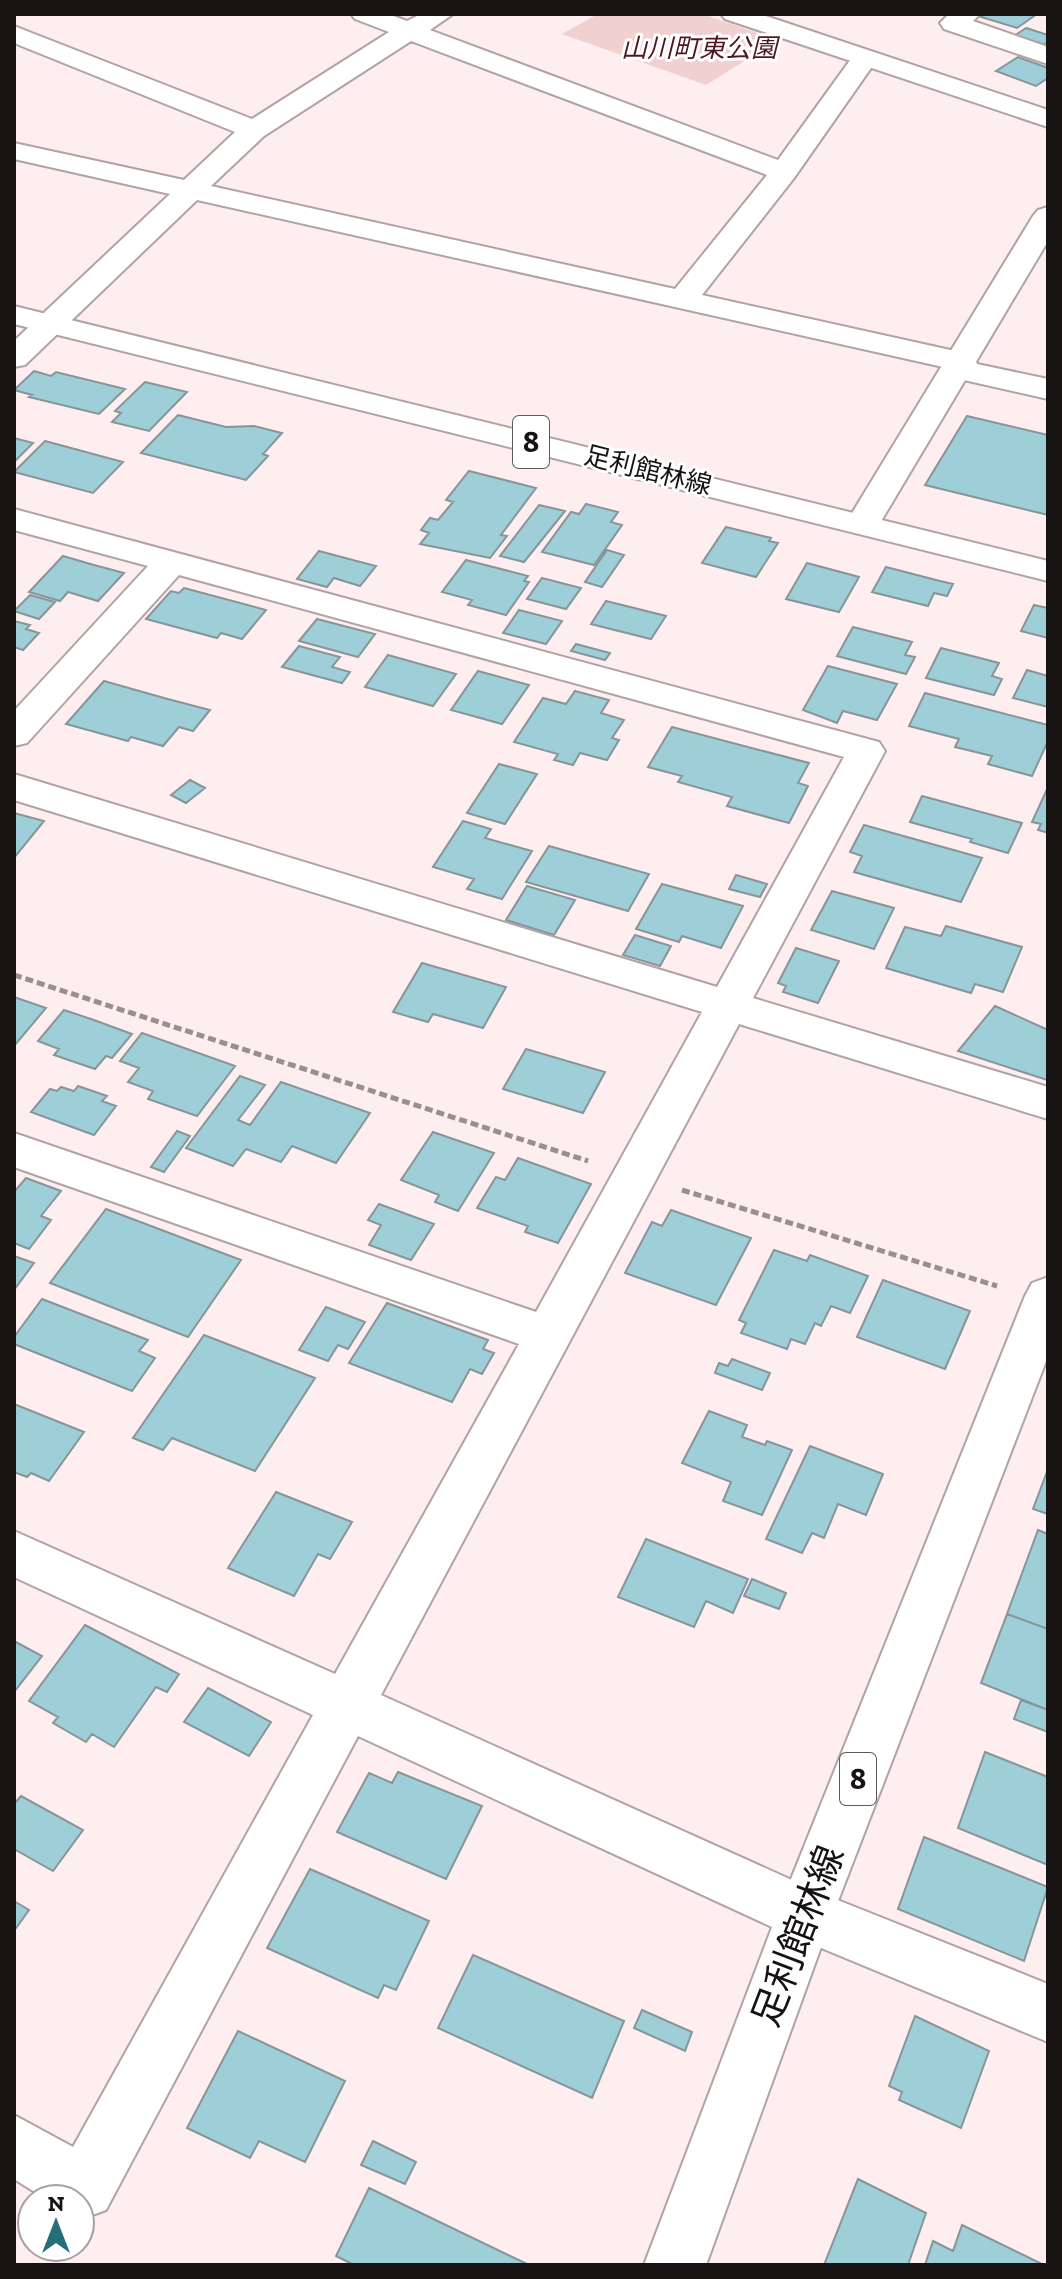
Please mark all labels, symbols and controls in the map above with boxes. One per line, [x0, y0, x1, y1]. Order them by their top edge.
park label: 山川町東公園 [621, 32, 781, 64]
road number: 8 [513, 416, 549, 468]
street label: 足利館林線 [581, 439, 715, 501]
road number: 8 [840, 1753, 876, 1805]
street label: 足利館林線 [742, 1839, 854, 2033]
north arrow [16, 2183, 96, 2263]
text: N [48, 2190, 65, 2217]

